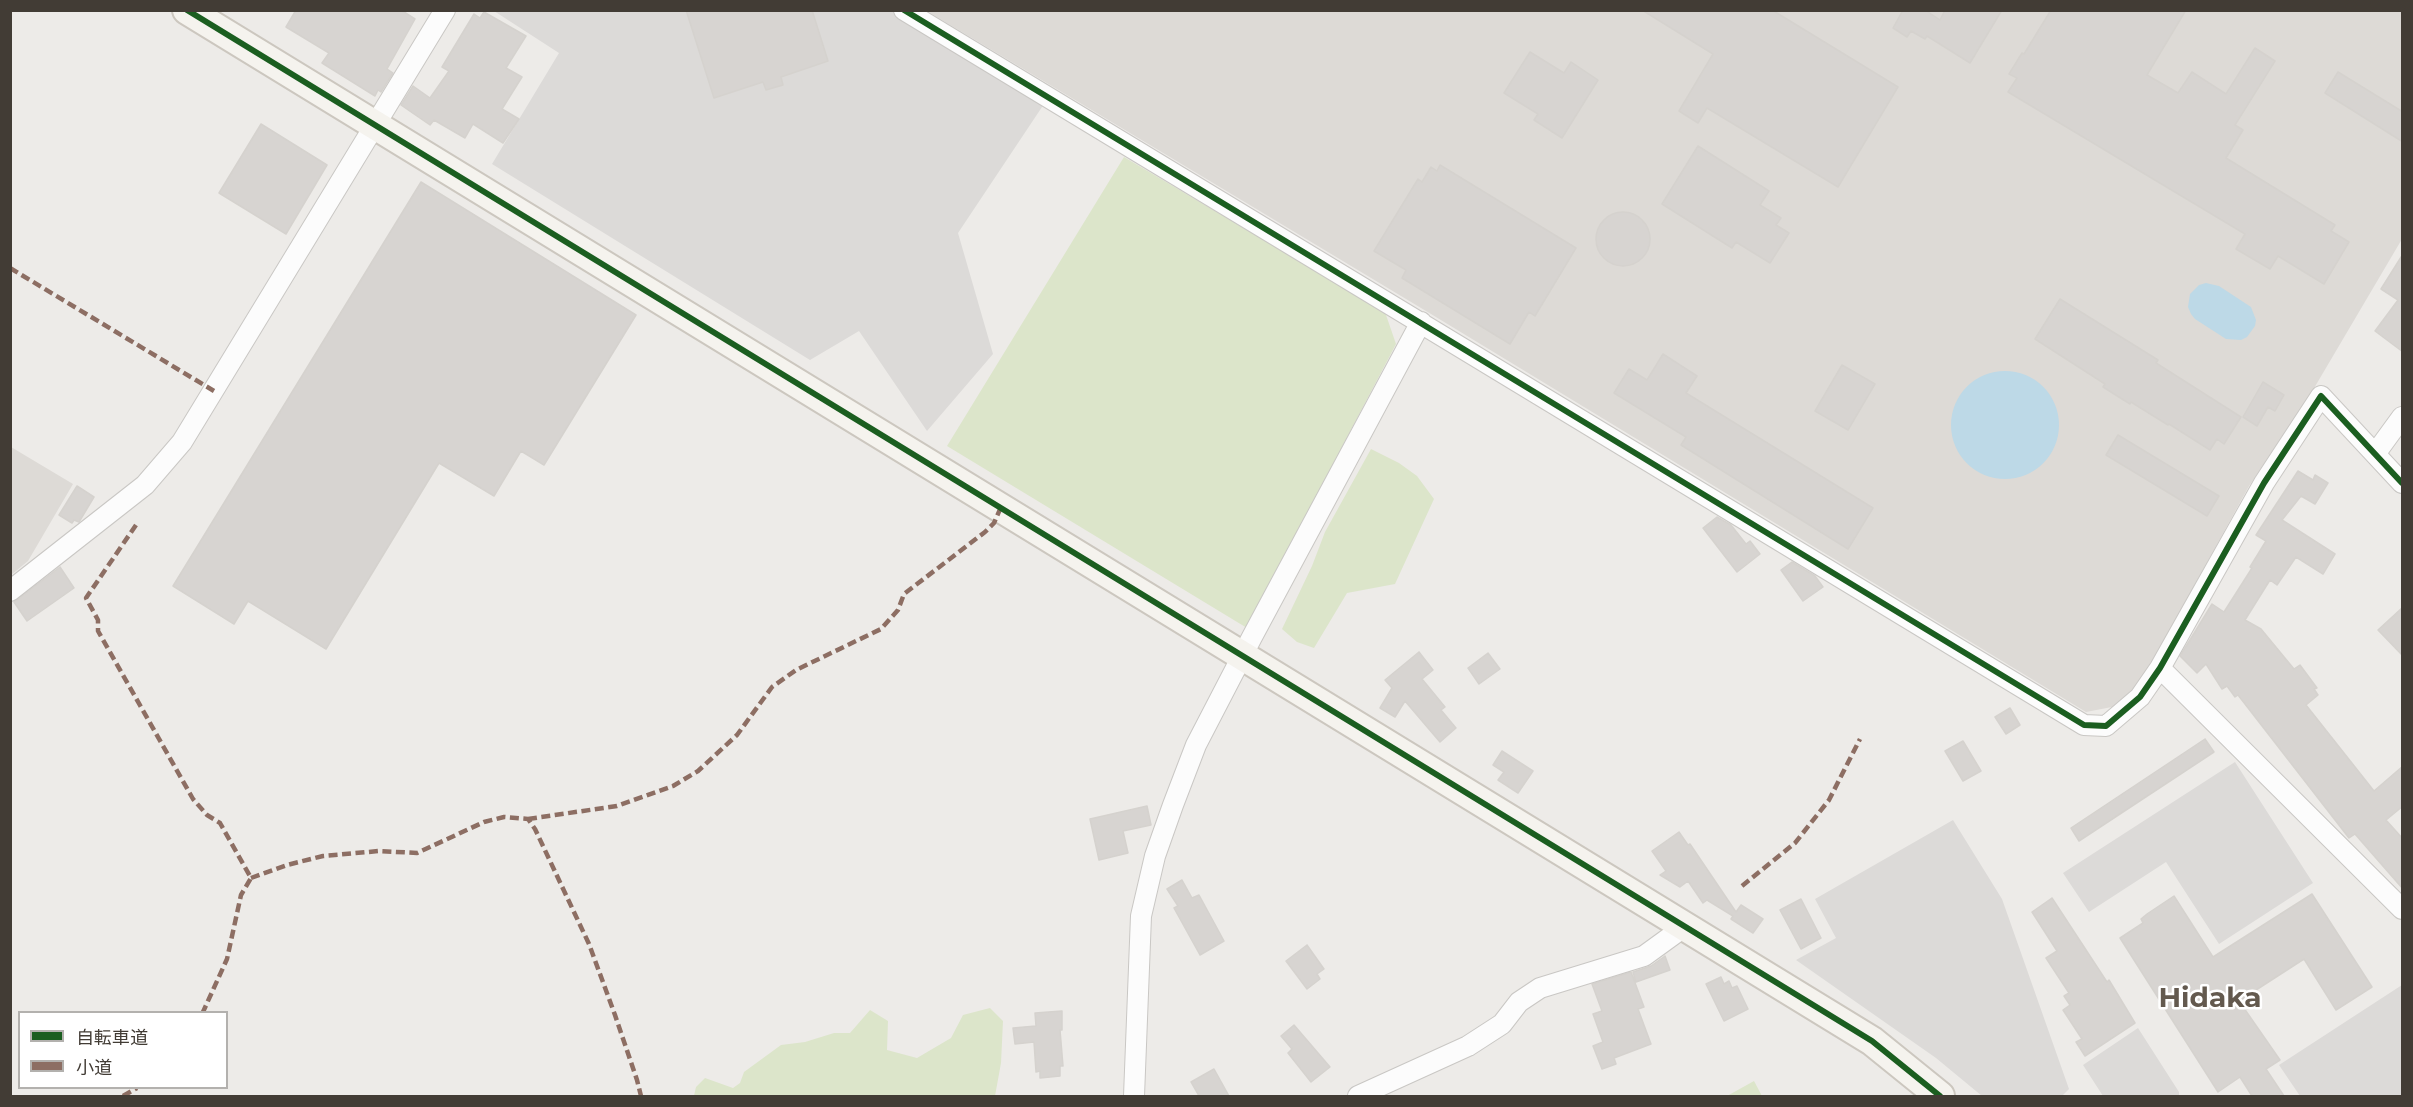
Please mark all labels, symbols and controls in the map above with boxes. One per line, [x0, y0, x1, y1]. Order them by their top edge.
district label: Hidaka [2158, 982, 2262, 1016]
legend [18, 1011, 228, 1089]
text: 自転車道 [76, 1027, 148, 1049]
text: 小道 [76, 1057, 112, 1079]

